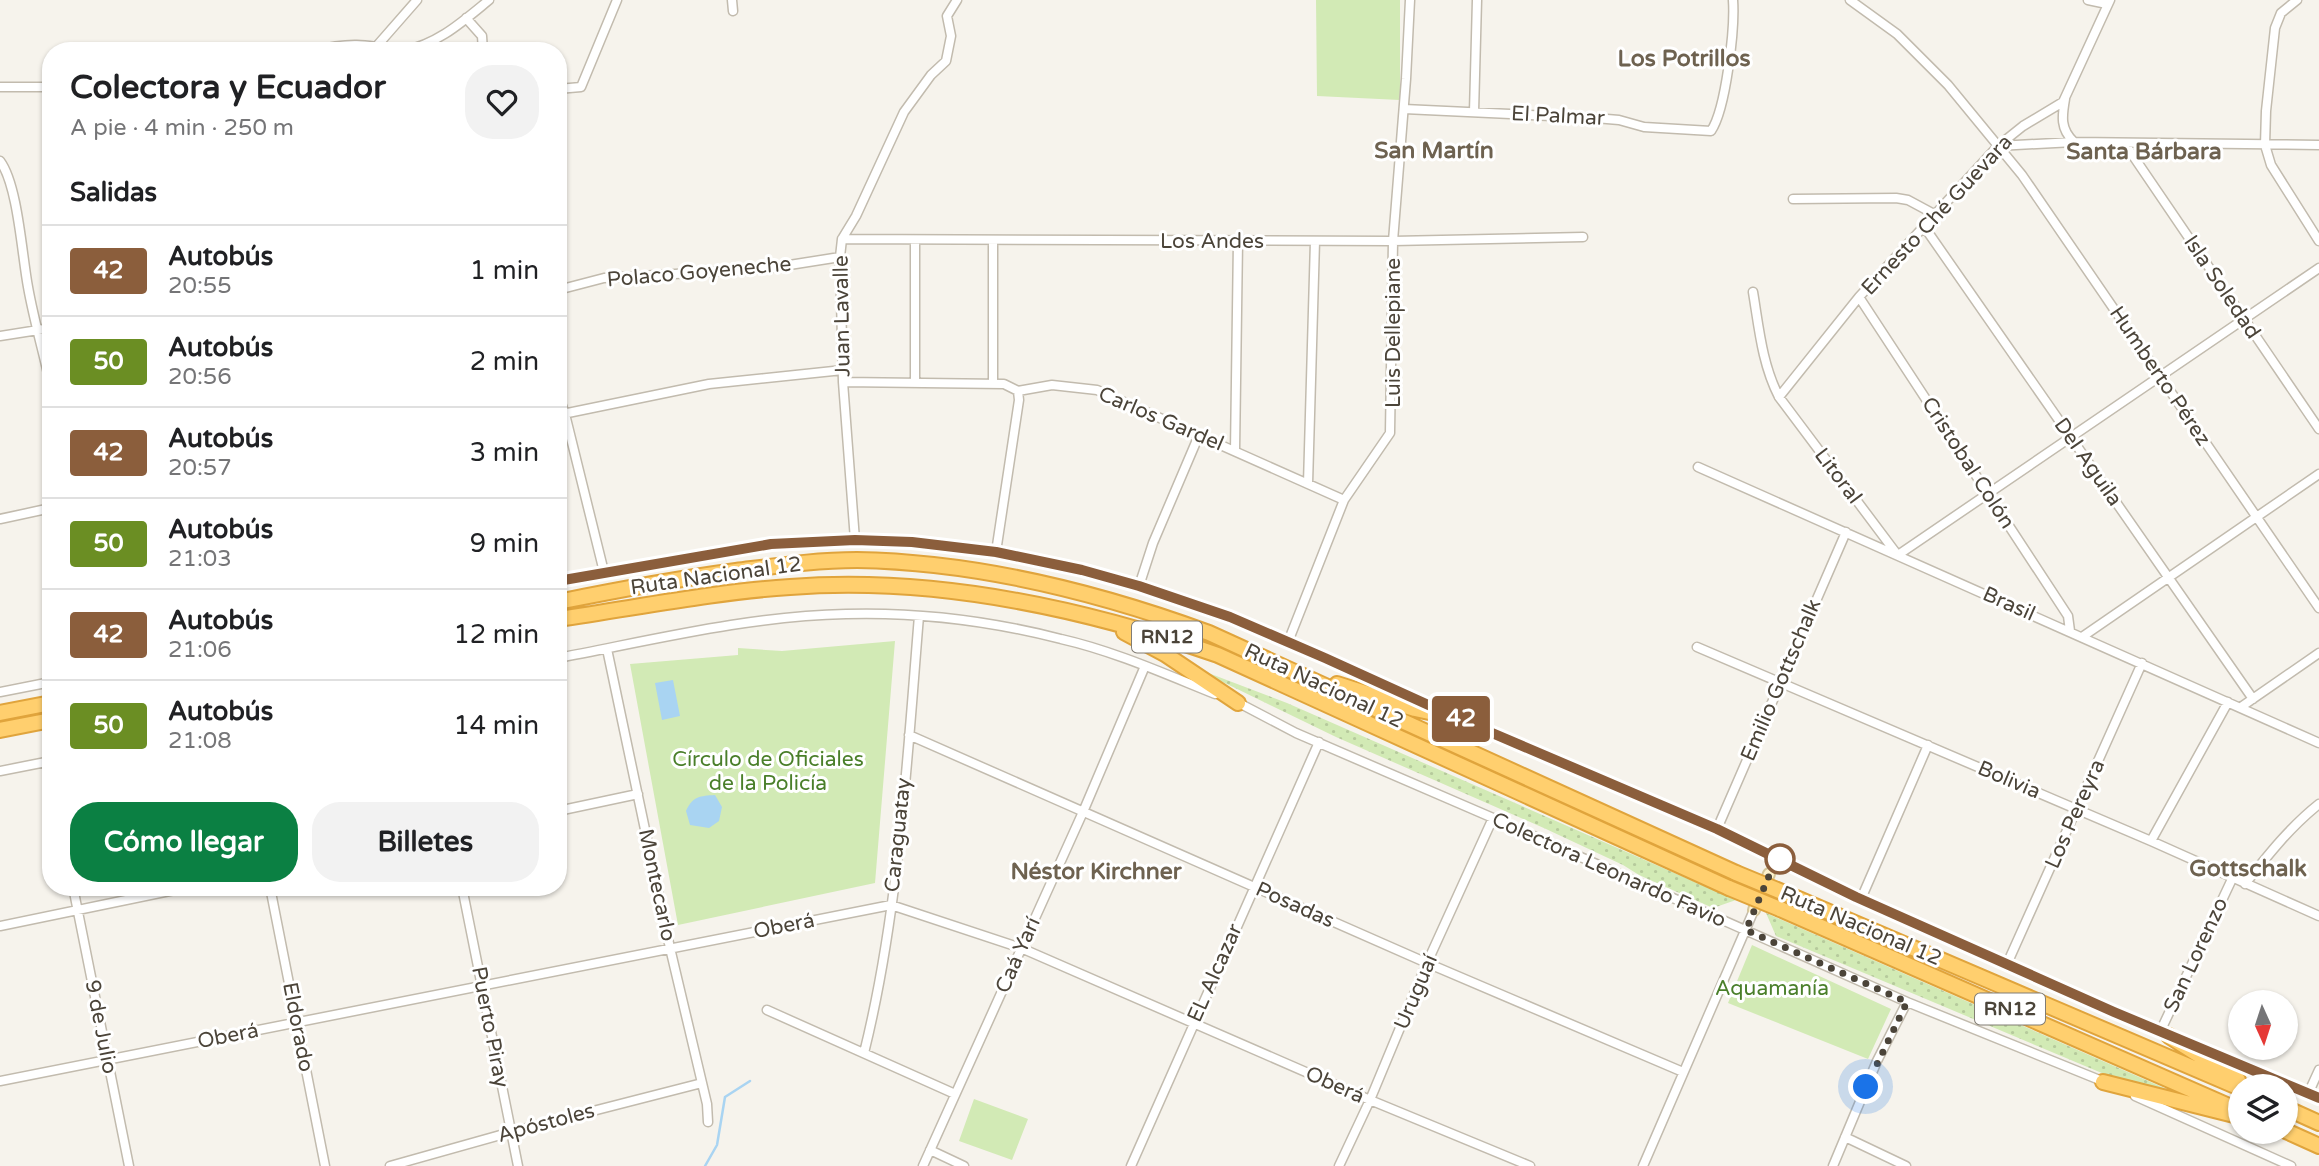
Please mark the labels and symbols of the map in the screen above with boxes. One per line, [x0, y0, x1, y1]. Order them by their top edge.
district label: Los Potrillos [1617, 45, 1751, 73]
street label: El Palmar [1511, 101, 1605, 131]
street label: Ernesto Ché Guevara [1856, 130, 2018, 300]
district label: San Martín [1374, 137, 1494, 165]
district label: Santa Bárbara [2066, 138, 2222, 166]
street label: Los Andes [1160, 229, 1264, 254]
street label: Isla Soledad [2178, 230, 2266, 344]
street label: Polaco Goyeneche [606, 251, 792, 293]
street label: Juan Lavalle [828, 255, 856, 377]
street label: Luis Dellepiane [1381, 258, 1406, 408]
street label: Humberto Pérez [2104, 302, 2216, 450]
street label: Carlos Gardel [1095, 381, 1227, 457]
street label: Cristobal Colón [1916, 392, 2020, 534]
street label: Del Aguila [2049, 413, 2127, 511]
street label: Litoral [1809, 443, 1867, 509]
street label: Ruta Nacional 12 [629, 552, 803, 600]
street label: Brasil [1979, 581, 2039, 627]
street label: Emilio Gottschalk [1736, 595, 1826, 765]
road number: RN12 [1132, 622, 1202, 652]
street label: Ruta Nacional 12 [1241, 638, 1407, 734]
line badge: 42 [1430, 696, 1492, 742]
park label: Círculo de Oficiales de la Policía [672, 747, 864, 796]
street label: Bolivia [1974, 756, 2044, 804]
street label: Los Pereyra [2040, 756, 2110, 872]
street label: Caraguatay [880, 777, 916, 893]
street label: Colectora Leonardo Favio [1488, 807, 1730, 933]
street label: Montecarlo [633, 827, 681, 943]
unlabelled marker [1765, 844, 1795, 874]
district label: Gottschalk [2189, 855, 2307, 883]
district label: Néstor Kirchner [1010, 858, 1183, 886]
street label: Posadas [1252, 877, 1338, 933]
street label: Ruta Nacional 12 [1777, 881, 1945, 971]
street label: San Lorenzo [2159, 894, 2233, 1016]
street label: Oberá [751, 908, 817, 944]
street label: Caá Yarí [990, 913, 1046, 997]
street label: EL Alcazar [1182, 920, 1248, 1026]
street label: Uruguaí [1389, 951, 1443, 1033]
street label: Puerto Piray [466, 964, 514, 1090]
park label: Aquamanía [1715, 976, 1829, 1001]
street label: 9 de Julio [80, 978, 122, 1076]
street label: Eldorado [277, 980, 319, 1074]
north arrow [2228, 990, 2298, 1060]
road number: RN12 [1975, 993, 2045, 1024]
street label: Oberá [195, 1018, 261, 1054]
street label: Oberá [1302, 1061, 1368, 1109]
your location [1848, 1069, 1883, 1104]
street label: Apóstoles [495, 1098, 597, 1148]

